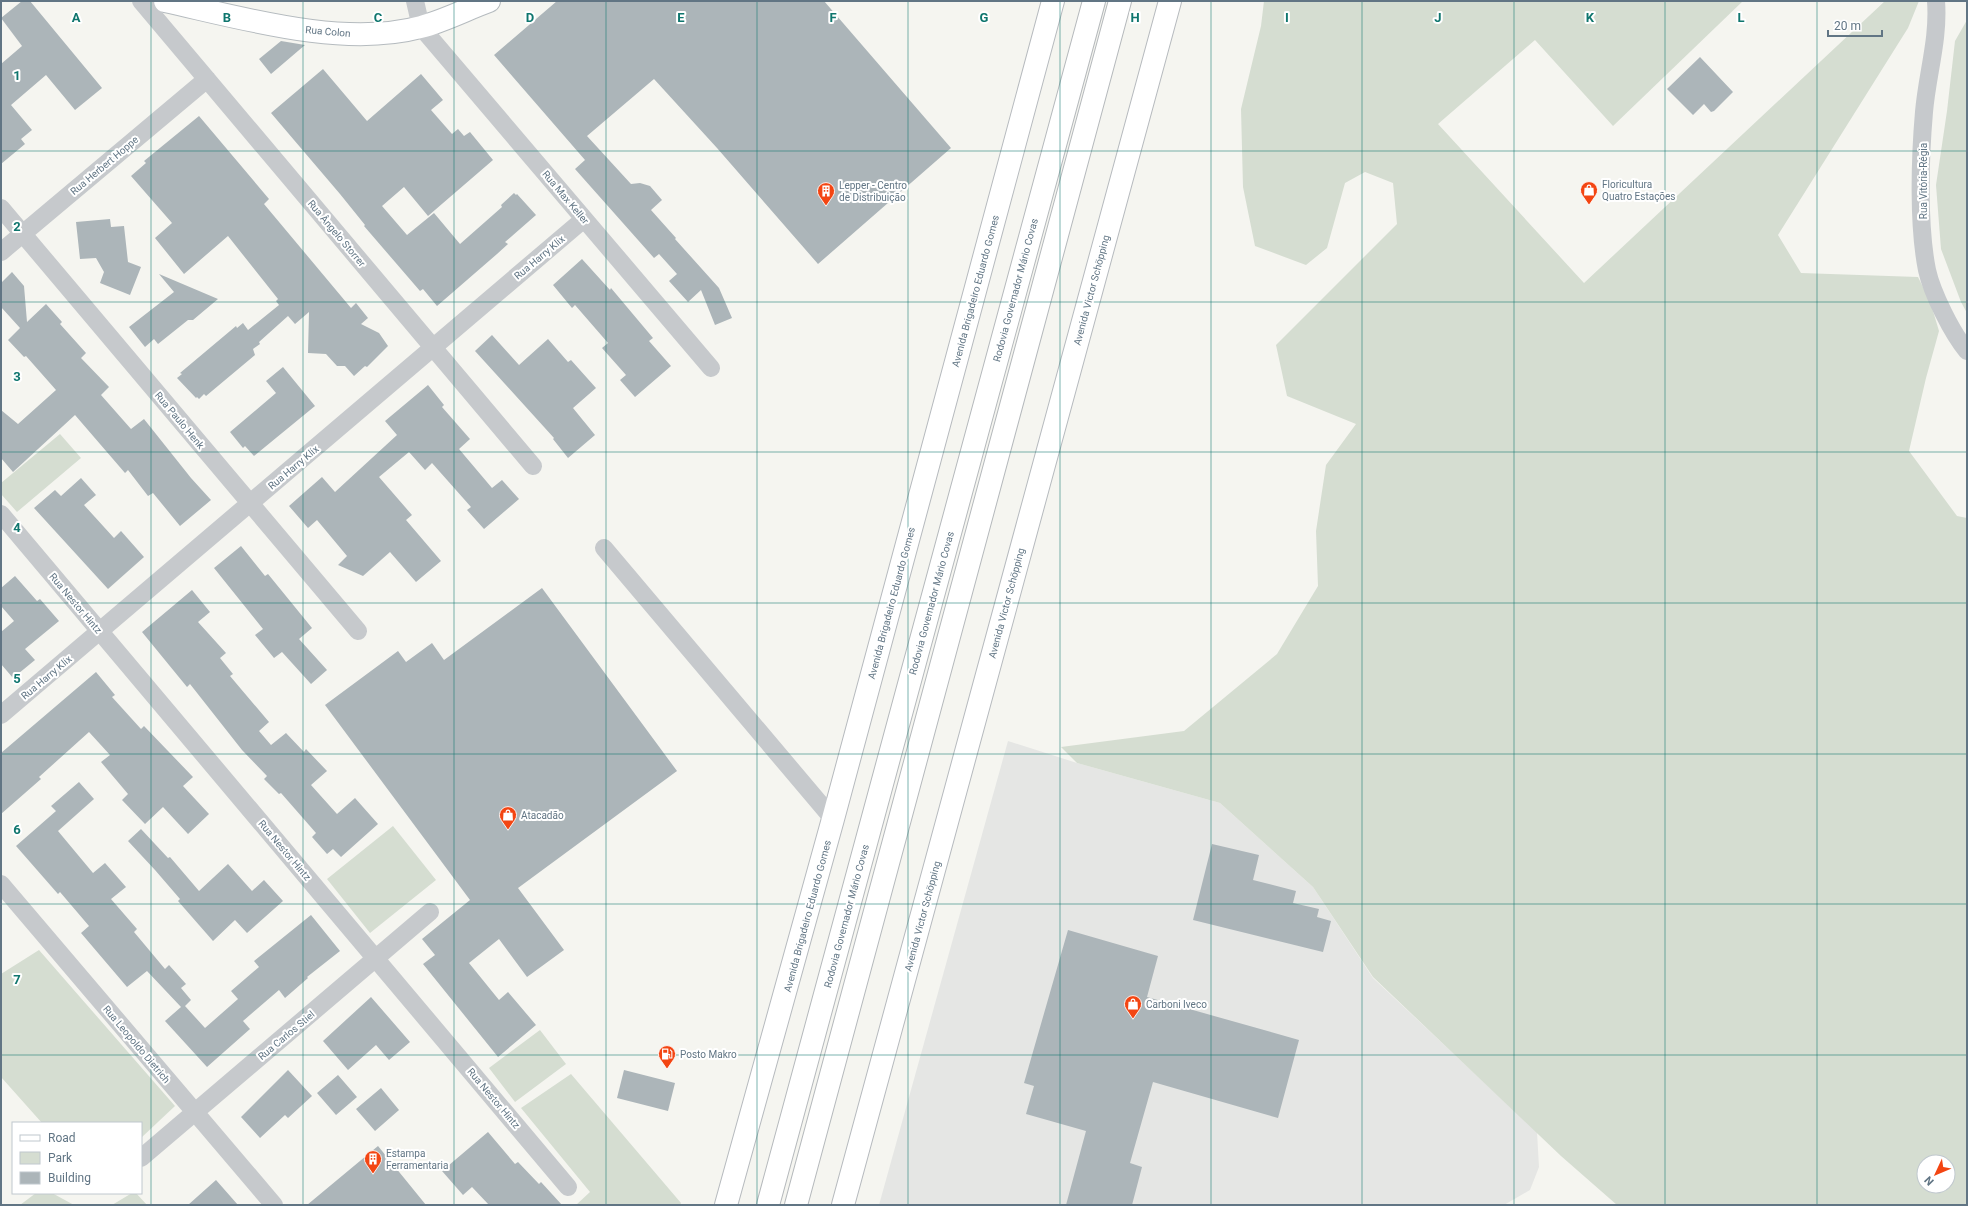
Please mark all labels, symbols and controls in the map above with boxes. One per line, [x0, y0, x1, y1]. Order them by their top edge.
text: A [72, 10, 81, 25]
text: B [223, 10, 231, 25]
text: C [374, 10, 383, 25]
text: D [526, 10, 534, 25]
text: E [677, 10, 685, 25]
text: F [829, 10, 837, 25]
text: G [980, 10, 989, 25]
text: H [1130, 10, 1140, 25]
text: I [1285, 10, 1289, 25]
text: J [1434, 10, 1442, 25]
text: K [1586, 10, 1595, 25]
text: L [1737, 10, 1745, 25]
scale bar [1828, 12, 1882, 38]
text: 20 m [1834, 19, 1861, 33]
street label: Rua Colon [305, 24, 351, 39]
text: 1 [13, 68, 21, 83]
street label: Rua Herbert Hoppe [68, 134, 140, 197]
street label: Rua Vitória-Régia [1918, 143, 1929, 219]
street label: Rua Max Keller [540, 168, 592, 227]
place label: Floricultura Quatro Estações [1602, 179, 1676, 202]
place label: Lepper - Centro de Distribuição [839, 180, 907, 203]
shop icon: Floricultura Quatro Estações [1579, 180, 1599, 205]
building icon: Lepper - Centro de Distribuição [816, 181, 836, 206]
street label: Rua Ângelo Storrer [306, 197, 369, 269]
street label: Avenida Brigadeiro Eduardo Gomes [950, 214, 1001, 368]
street label: Rodovia Governador Mário Covas [991, 217, 1040, 363]
text: 2 [13, 219, 21, 234]
street label: Rua Harry Klix [512, 233, 567, 282]
street label: Avenida Victor Schöpping [1071, 234, 1112, 347]
text: 3 [13, 369, 21, 384]
street label: Rua Paulo Henk [153, 390, 207, 452]
street label: Rua Harry Klix [266, 443, 321, 492]
text: 4 [13, 520, 21, 535]
street label: Avenida Brigadeiro Eduardo Gomes [866, 526, 917, 680]
street label: Rodovia Governador Mário Covas [907, 530, 956, 676]
street label: Avenida Victor Schöpping [986, 547, 1027, 660]
street label: Rua Nestor Hintz [47, 571, 104, 636]
street label: Rua Harry Klix [19, 653, 74, 702]
text: 5 [13, 671, 21, 686]
shop icon: Atacadão [498, 805, 518, 830]
place label: Atacadão [521, 810, 564, 821]
street label: Rua Nestor Hintz [256, 818, 313, 883]
text: 6 [13, 822, 21, 837]
street label: Avenida Brigadeiro Eduardo Gomes [782, 839, 833, 993]
street label: Rodovia Governador Mário Covas [822, 843, 871, 989]
street label: Avenida Victor Schöpping [902, 860, 943, 973]
text: 7 [13, 972, 21, 987]
shop icon: Carboni Iveco [1123, 994, 1143, 1019]
place label: Carboni Iveco [1146, 999, 1207, 1010]
street label: Rua Leopoldo Dietrich [101, 1003, 172, 1085]
street label: Rua Carlos Stiel [256, 1009, 317, 1062]
fuel station icon: Posto Makro [657, 1044, 677, 1069]
place label: Posto Makro [680, 1049, 737, 1060]
street label: Rua Nestor Hintz [465, 1066, 522, 1131]
legend [12, 1122, 142, 1194]
text: Road [48, 1131, 76, 1145]
place label: Estampa Ferramentaria [386, 1148, 448, 1171]
building icon: Estampa Ferramentaria [363, 1149, 383, 1174]
text: Park [48, 1151, 73, 1165]
north arrow [1916, 1154, 1956, 1194]
text: Building [48, 1171, 91, 1185]
text: N [1922, 1173, 1937, 1188]

